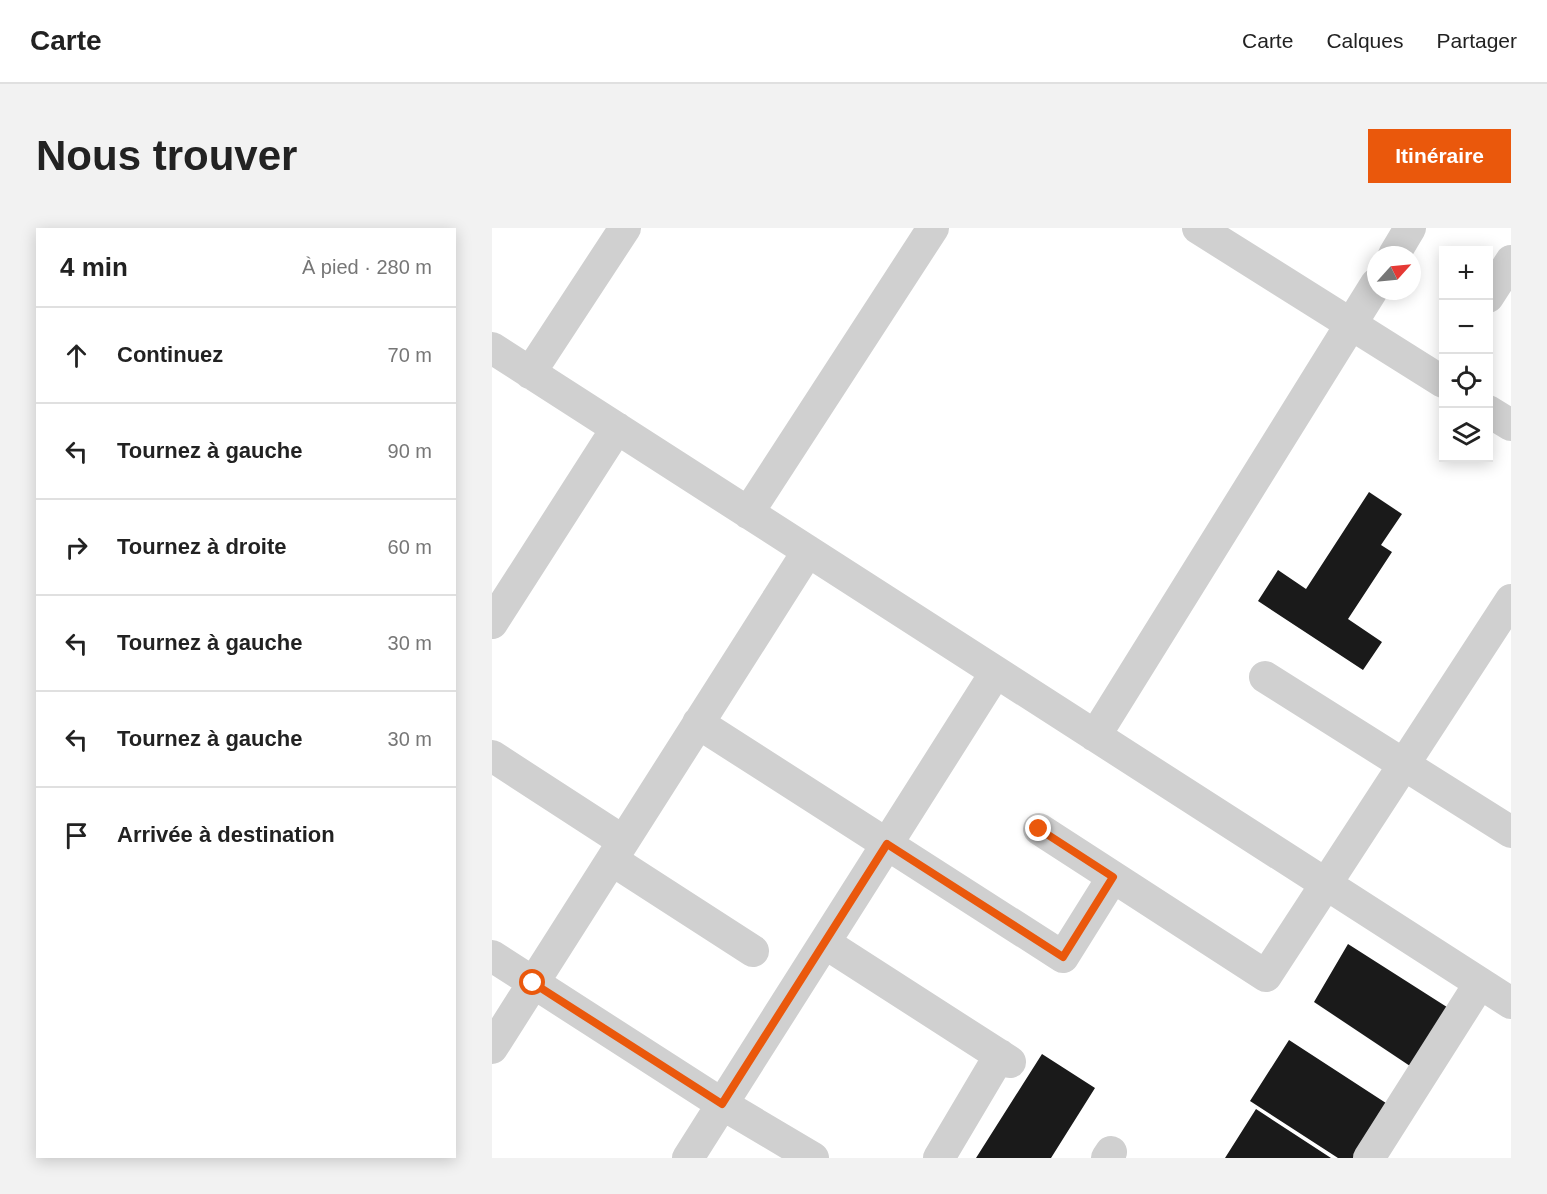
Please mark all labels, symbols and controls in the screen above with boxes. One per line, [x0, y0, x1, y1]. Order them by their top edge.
text: Carte [30, 25, 102, 56]
text: Carte [1242, 29, 1293, 52]
text: Calques [1326, 29, 1403, 52]
text: Partager [1436, 29, 1517, 52]
button: Itinéraire [1368, 129, 1511, 183]
text: Nous trouver [36, 132, 297, 179]
north arrow [1367, 246, 1421, 300]
map controls [1439, 246, 1493, 462]
button: + [1439, 246, 1493, 300]
text: 4 min [60, 252, 128, 282]
text: À pied · 280 m [302, 256, 432, 278]
button: − [1439, 300, 1493, 354]
icon: ahead [60, 339, 93, 372]
text: Continuez [117, 342, 223, 367]
text: 70 m [388, 344, 432, 366]
button: locate [1439, 354, 1493, 408]
button: layers [1439, 408, 1493, 462]
icon: left [60, 435, 93, 468]
text: Tournez à gauche [117, 438, 302, 463]
text: 90 m [388, 440, 432, 462]
icon: right [60, 531, 93, 564]
text: Tournez à droite [117, 534, 287, 559]
text: 60 m [388, 536, 432, 558]
icon: left [60, 627, 93, 660]
text: Tournez à gauche [117, 630, 302, 655]
text: 30 m [388, 632, 432, 654]
icon: left [60, 723, 93, 756]
text: Tournez à gauche [117, 726, 302, 751]
text: 30 m [388, 728, 432, 750]
route end [1025, 815, 1051, 841]
icon: arrive [60, 819, 93, 852]
text: Arrivée à destination [117, 822, 335, 847]
route start [519, 969, 545, 995]

